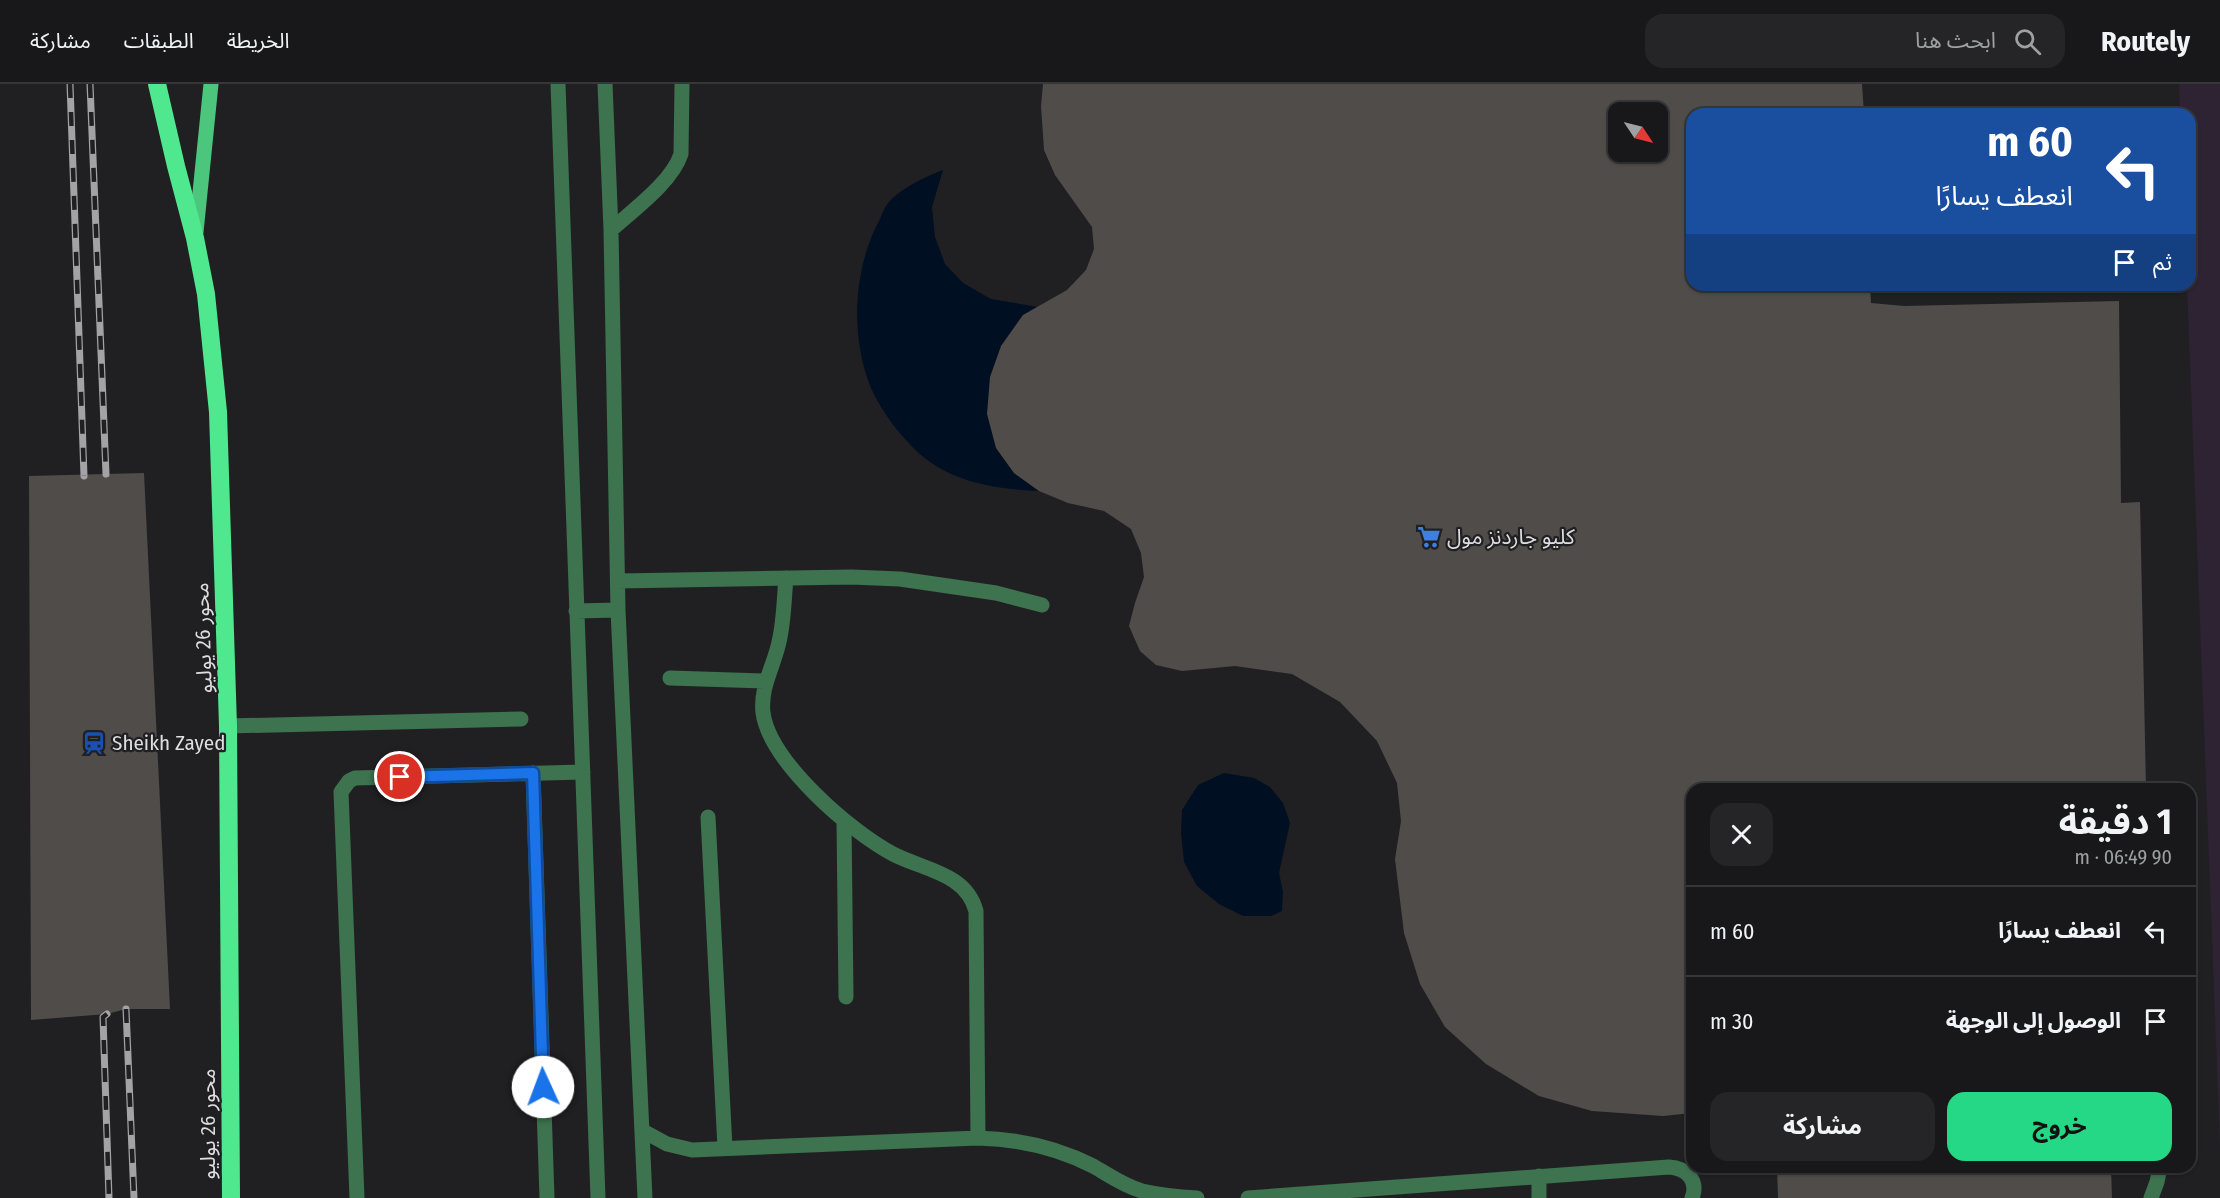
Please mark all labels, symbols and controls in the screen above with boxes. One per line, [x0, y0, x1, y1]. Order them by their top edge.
search box [1645, 14, 2065, 68]
icon: search [2011, 25, 2044, 58]
text: Routely [2101, 25, 2190, 58]
text: ابحث هنا [1915, 27, 1996, 54]
text: مشاركة [30, 28, 91, 54]
text: الطبقات [124, 28, 194, 54]
text: الخريطة [227, 28, 290, 54]
north arrow [1608, 102, 1668, 162]
map controls [1608, 102, 1668, 162]
text: 60 m [1987, 117, 2073, 167]
icon: left [2094, 132, 2172, 210]
text: انعطف يسارًا [1936, 180, 2073, 212]
icon: arrive [2108, 246, 2141, 279]
text: ثم [2153, 249, 2172, 276]
supermarket icon: كليو جاردنز مول [1416, 524, 1442, 550]
place label: كليو جاردنز مول [1447, 524, 1575, 550]
street label: محور 26 يوليو [188, 582, 218, 694]
station icon: Sheikh Zayed [81, 730, 107, 756]
place label: Sheikh Zayed [112, 730, 225, 756]
pin [374, 751, 425, 802]
icon: arrive [383, 760, 416, 793]
text: 1 دقيقة [2059, 800, 2172, 844]
button: close [1710, 803, 1773, 866]
text: 90 m · 06:49 [2075, 845, 2172, 869]
icon: left [2139, 915, 2172, 948]
text: انعطف يسارًا [1998, 917, 2121, 944]
text: 60 m [1710, 918, 1754, 945]
icon: arrive [2139, 1005, 2172, 1038]
text: الوصول إلى الوجهة [1946, 1007, 2121, 1034]
text: 30 m [1710, 1008, 1753, 1035]
position arrow [511, 1055, 575, 1119]
street label: محور 26 يوليو [195, 1069, 221, 1180]
button: مشاركة [1710, 1092, 1935, 1161]
button: خروج [1947, 1092, 2172, 1161]

